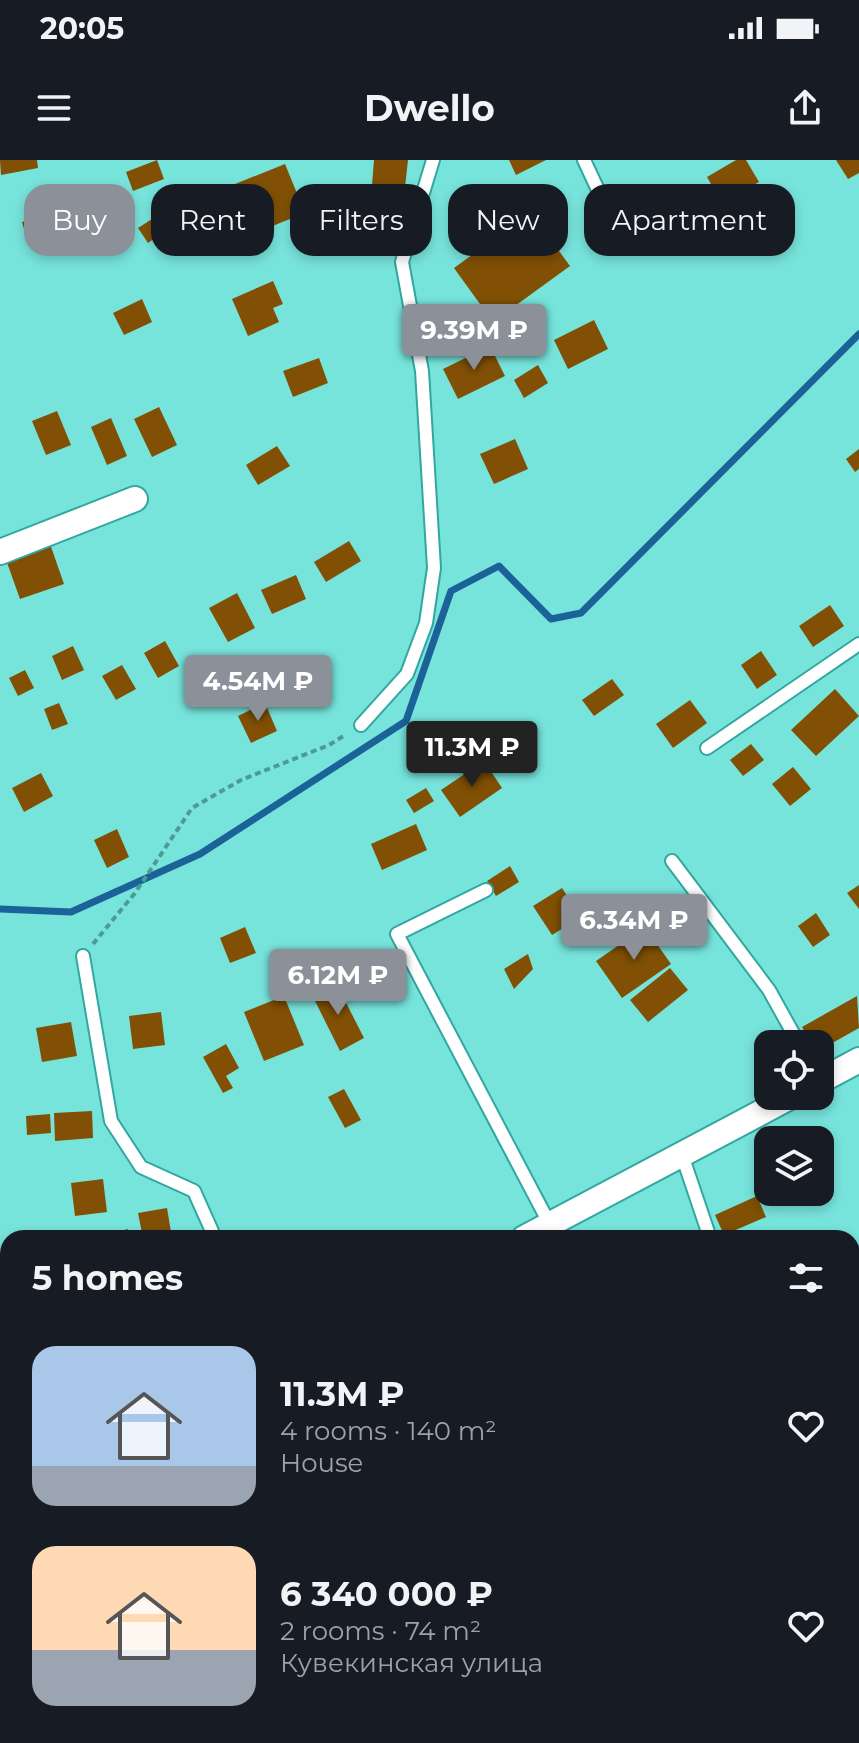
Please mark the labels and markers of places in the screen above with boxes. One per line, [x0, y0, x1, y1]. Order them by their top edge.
pin: 9.39M ₽ [400, 304, 548, 372]
pin: 4.54M ₽ [184, 655, 332, 723]
pin: 11.3M ₽ [398, 721, 546, 789]
pin: 6.34M ₽ [560, 894, 708, 962]
pin: 6.12M ₽ [264, 949, 412, 1017]

